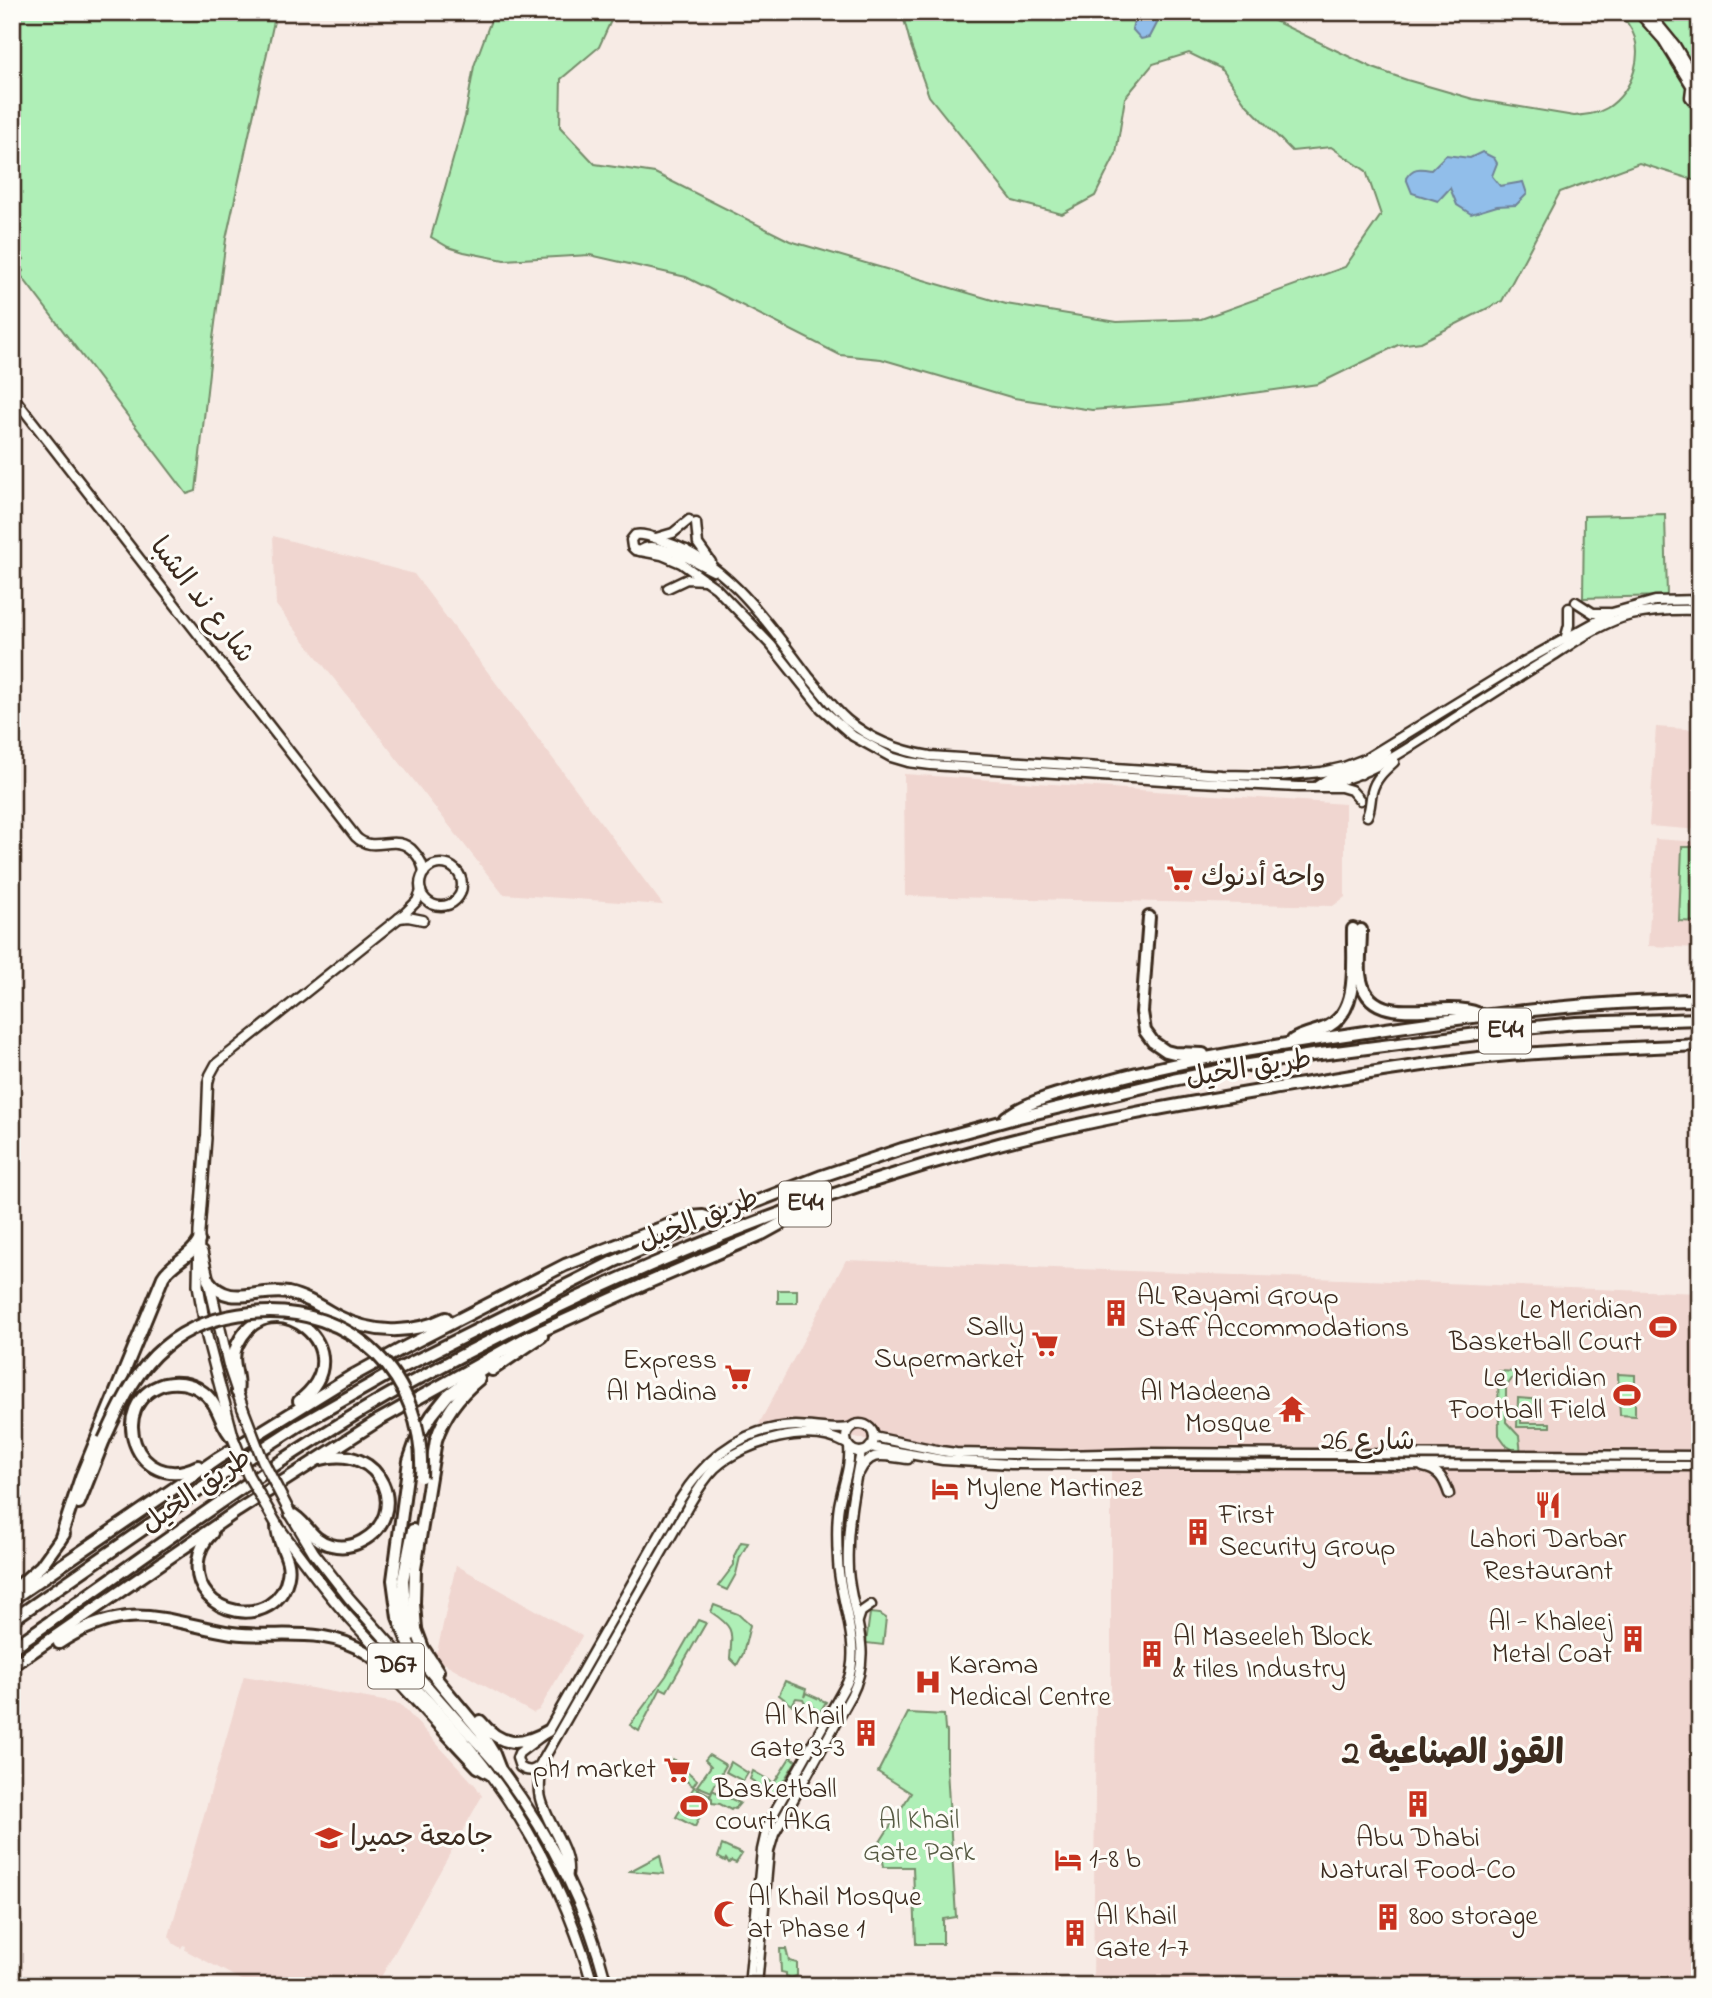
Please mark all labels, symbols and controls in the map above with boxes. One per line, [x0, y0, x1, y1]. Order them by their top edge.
street label: شارع ند الشبا [138, 529, 264, 673]
place label: واحة أدنوك [1201, 858, 1326, 899]
supermarket icon: واحة أدنوك [1165, 863, 1195, 893]
road number: E44 [1479, 1008, 1531, 1054]
street label: طريق الخيل [1183, 1040, 1315, 1100]
street label: طريق الخيل [632, 1178, 766, 1264]
road number: E44 [779, 1182, 831, 1226]
place label: AL Rayami Group Staff Accommodations [1137, 1277, 1409, 1350]
place label: Le Meridian Basketball Court [1448, 1291, 1642, 1364]
building icon: AL Rayami Group Staff Accommodations [1101, 1298, 1131, 1328]
place label: Sally Supermarket [874, 1308, 1024, 1381]
sports icon: Le Meridian Basketball Court [1648, 1312, 1678, 1342]
supermarket icon: Sally Supermarket [1030, 1329, 1060, 1359]
place label: Express Al Madina [606, 1341, 717, 1414]
place label: Le Meridian Football Field [1448, 1359, 1606, 1432]
supermarket icon: Express Al Madina [723, 1362, 753, 1392]
place label: Al Madeena Mosque [1140, 1373, 1271, 1446]
sports icon: Le Meridian Football Field [1612, 1380, 1642, 1410]
temple icon: Al Madeena Mosque [1277, 1394, 1307, 1424]
street label: شارع 26 [1321, 1422, 1415, 1463]
street label: طريق الخيل [133, 1439, 261, 1545]
place label: Mylene Martinez [966, 1469, 1143, 1510]
hotel icon: Mylene Martinez [930, 1474, 960, 1504]
restaurant icon: Lahori Darbar Restaurant [1533, 1490, 1563, 1520]
place label: First Security Group [1218, 1496, 1396, 1569]
building icon: First Security Group [1183, 1517, 1213, 1547]
place label: Lahori Darbar Restaurant [1470, 1520, 1627, 1593]
place label: Al - Khaleej Metal Coat [1488, 1603, 1613, 1676]
place label: Al Maseeleh Block & tiles Industry [1173, 1618, 1373, 1691]
building icon: Al - Khaleej Metal Coat [1618, 1624, 1648, 1654]
building icon: Al Maseeleh Block & tiles Industry [1137, 1639, 1167, 1669]
road number: D67 [368, 1644, 424, 1688]
place label: Karama Medical Centre [949, 1646, 1111, 1719]
hospital icon: Karama Medical Centre [913, 1667, 943, 1697]
place label: Al Khail Gate 3-3 [750, 1697, 845, 1770]
building icon: Al Khail Gate 3-3 [851, 1718, 881, 1748]
district label: القوز الصناعية 2 [1341, 1729, 1564, 1780]
place label: ph1 market [533, 1750, 656, 1791]
supermarket icon: ph1 market [662, 1755, 692, 1785]
place label: Basketball court AKG [714, 1770, 837, 1843]
building icon: Abu Dhabi Natural Food-Co [1403, 1789, 1433, 1819]
sports icon: Basketball court AKG [679, 1791, 709, 1821]
park label: Al Khail Gate Park [863, 1801, 976, 1874]
place label: جامعة جميرا [350, 1818, 493, 1859]
place label: Abu Dhabi Natural Food-Co [1320, 1819, 1516, 1892]
school or university icon: جامعة جميرا [314, 1823, 344, 1853]
place label: 1-8 b [1089, 1840, 1141, 1881]
hotel icon: 1-8 b [1053, 1845, 1083, 1875]
place label: Al Khail Mosque at Phase 1 [748, 1878, 922, 1951]
place label: Al Khail Gate 1-7 [1096, 1897, 1189, 1970]
place label: 800 storage [1409, 1897, 1538, 1938]
mosque icon: Al Khail Mosque at Phase 1 [712, 1899, 742, 1929]
building icon: 800 storage [1373, 1902, 1403, 1932]
building icon: Al Khail Gate 1-7 [1060, 1918, 1090, 1948]

